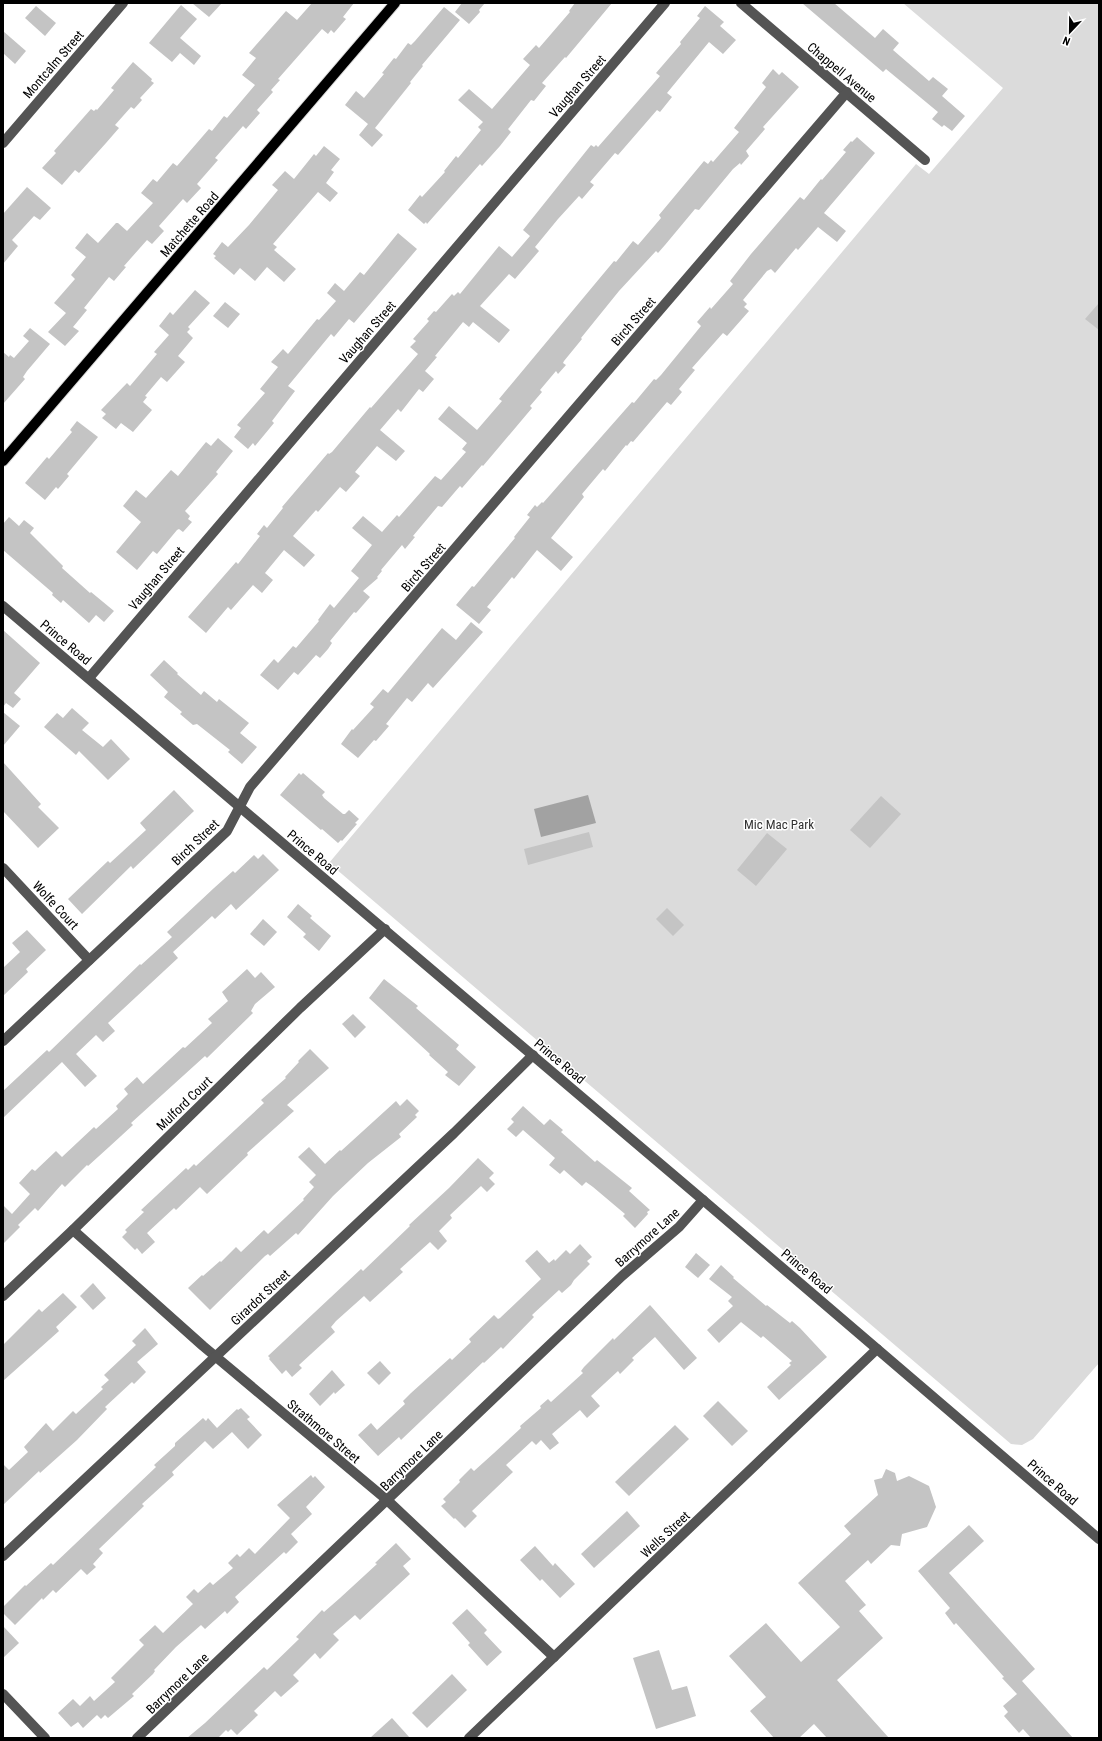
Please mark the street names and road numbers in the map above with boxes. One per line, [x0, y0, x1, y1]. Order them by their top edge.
street label: Montcalm Street [20, 27, 87, 101]
street label: Chappell Avenue [804, 39, 879, 106]
street label: Vaughan Street [546, 52, 609, 121]
street label: Matchette Road [157, 189, 222, 260]
street label: Birch Street [608, 294, 659, 349]
street label: Vaughan Street [336, 298, 399, 367]
street label: Birch Street [398, 540, 449, 595]
street label: Vaughan Street [126, 543, 187, 613]
street label: Prince Road [37, 617, 94, 668]
street label: Birch Street [169, 816, 222, 868]
street label: Prince Road [284, 827, 341, 878]
street label: Wolfe Court [29, 878, 82, 933]
street label: Prince Road [531, 1036, 588, 1087]
street label: Mulford Court [153, 1073, 215, 1134]
street label: Barrymore Lane [612, 1205, 682, 1270]
street label: Prince Road [778, 1246, 835, 1297]
street label: Girardot Street [228, 1266, 293, 1328]
street label: Strathmore Street [284, 1397, 363, 1466]
street label: Barrymore Lane [377, 1427, 446, 1494]
street label: Prince Road [1024, 1456, 1081, 1508]
street label: Wells Street [638, 1508, 693, 1561]
street label: Barrymore Lane [143, 1650, 212, 1717]

